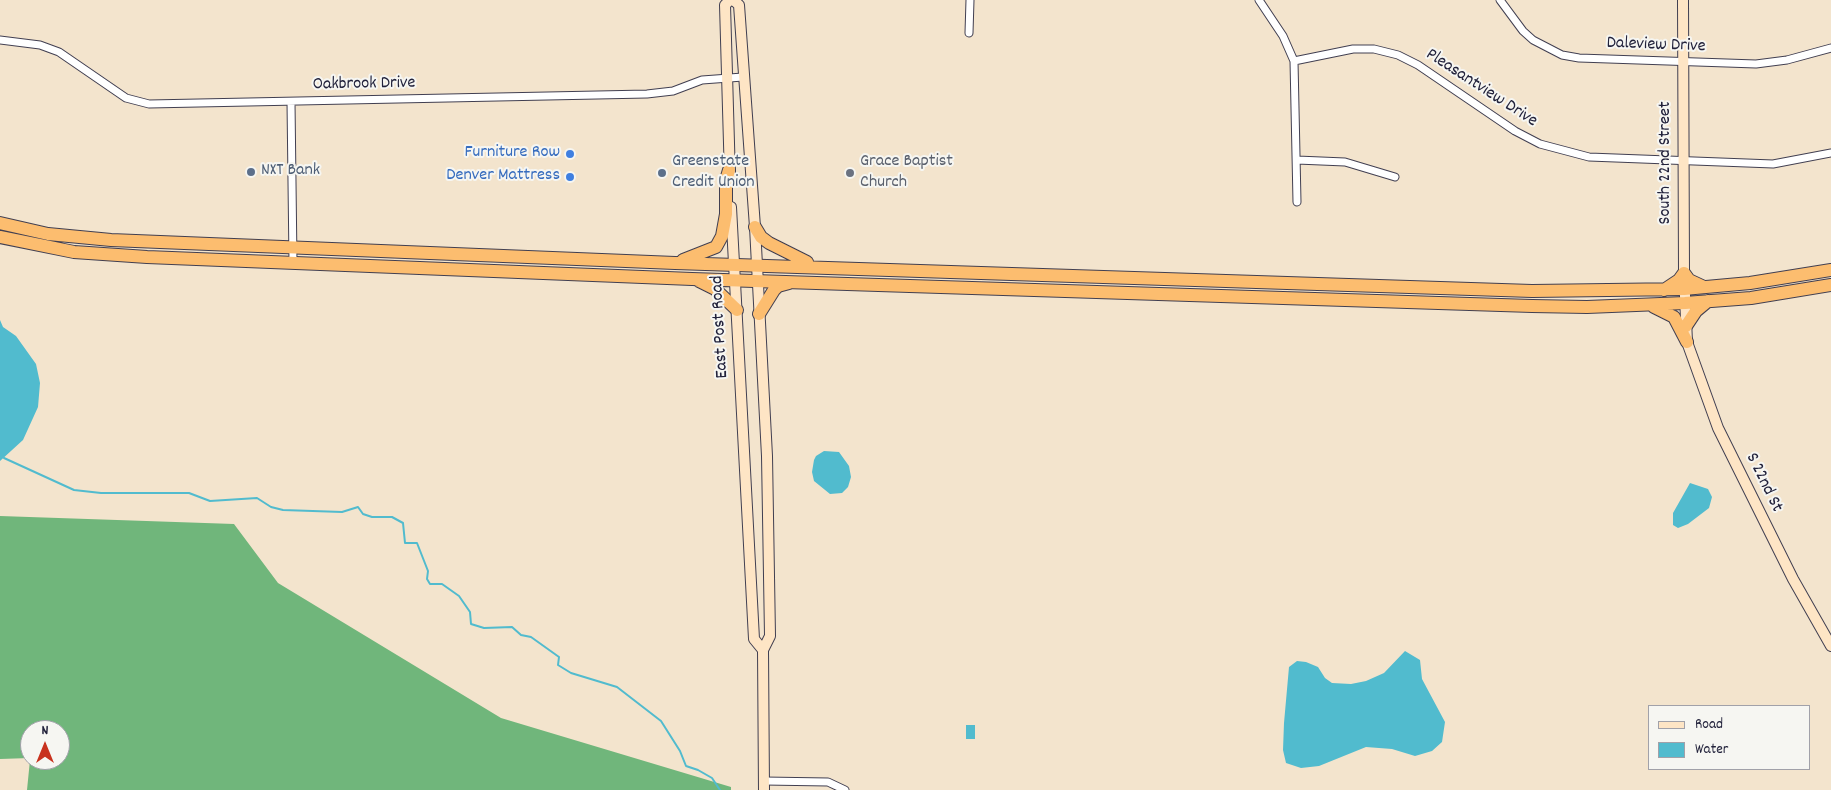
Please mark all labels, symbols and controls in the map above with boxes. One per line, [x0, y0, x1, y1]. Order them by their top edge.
street label: Daleview Drive [1606, 33, 1706, 59]
street label: Pleasantview Drive [1421, 45, 1541, 133]
street label: Oakbrook Drive [312, 73, 416, 97]
street label: South 22nd Street [1656, 101, 1678, 225]
place label: Furniture Row [464, 143, 560, 165]
marker: Furniture Row [564, 148, 576, 160]
place label: Greenstate Credit Union [672, 152, 755, 194]
place label: Grace Baptist Church [860, 152, 953, 194]
place label: NXT Bank [261, 161, 320, 183]
marker: NXT Bank [245, 166, 257, 178]
place label: Denver Mattress [446, 166, 560, 188]
marker: Greenstate Credit Union [656, 167, 668, 179]
marker: Grace Baptist Church [844, 167, 856, 179]
marker: Denver Mattress [564, 171, 576, 183]
street label: East Post Road [708, 275, 734, 379]
street label: S 22nd St [1739, 450, 1787, 516]
legend [1648, 705, 1811, 770]
text: Road [1695, 714, 1723, 736]
north arrow [20, 720, 70, 770]
text: N [42, 721, 48, 741]
text: Water [1695, 739, 1728, 761]

